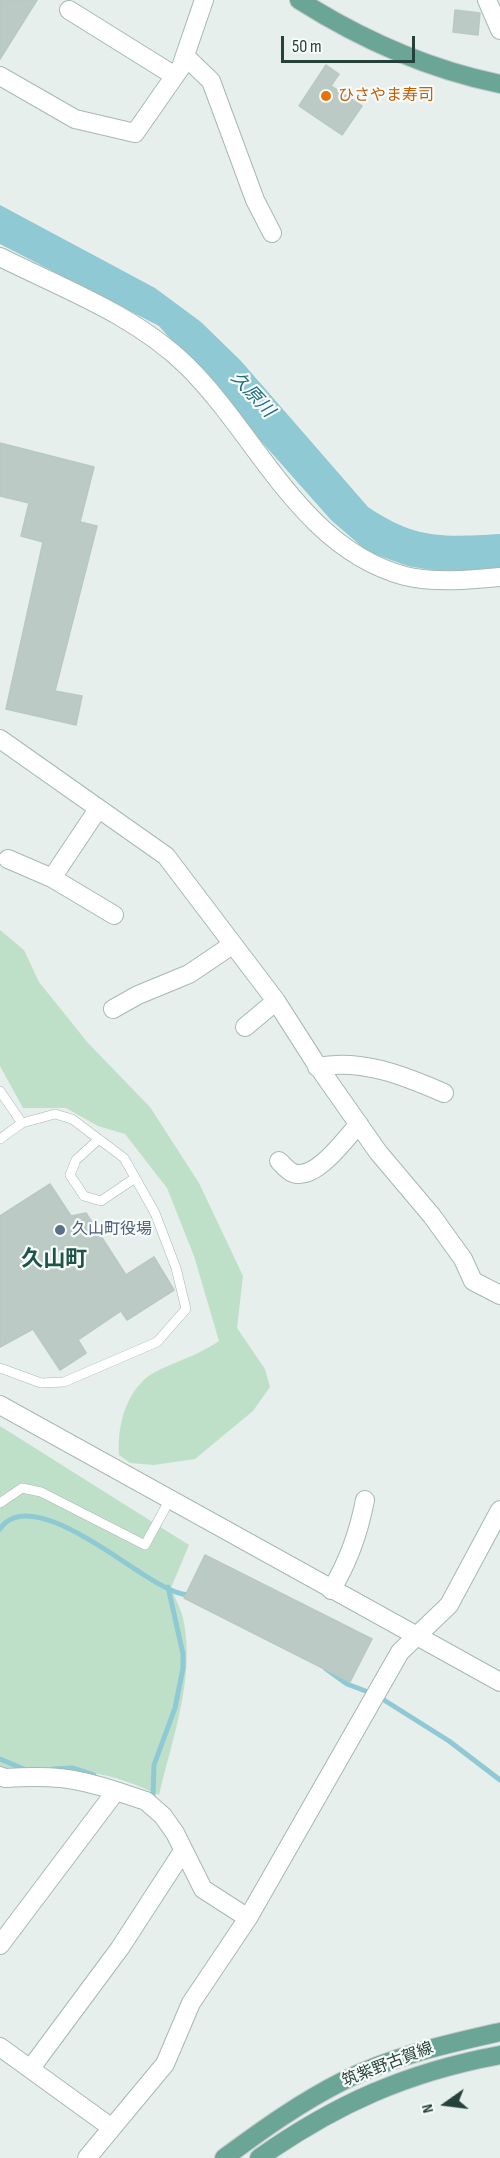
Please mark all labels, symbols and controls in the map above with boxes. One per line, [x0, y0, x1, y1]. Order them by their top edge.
scale bar [284, 24, 418, 62]
text: 50 m [292, 36, 322, 57]
place label: ひさやま寿司 [338, 86, 434, 106]
marker: ひさやま寿司 [319, 89, 333, 103]
water label: 久原川 [226, 368, 278, 422]
place label: 久山町役場 [72, 1220, 152, 1240]
marker: 久山町役場 [53, 1223, 67, 1237]
district label: 久山町 [21, 1247, 87, 1273]
street label: 筑紫野古賀線 [340, 2039, 436, 2091]
north arrow [416, 2074, 476, 2134]
text: N [418, 2102, 438, 2115]

